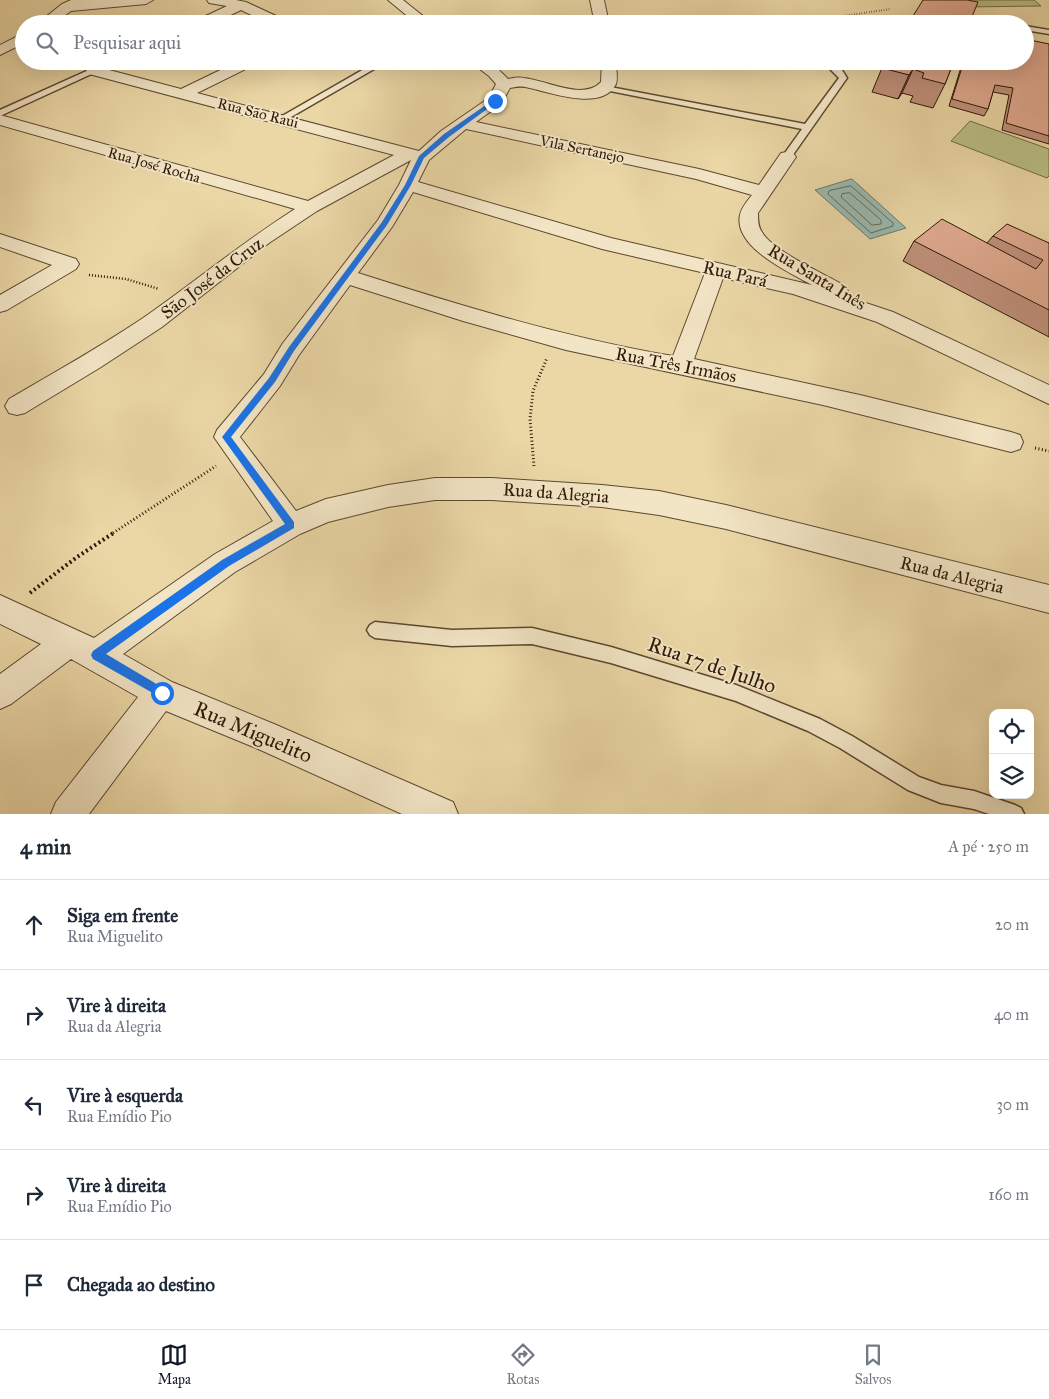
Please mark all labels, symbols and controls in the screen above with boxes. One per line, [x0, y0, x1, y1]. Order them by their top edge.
search box [15, 15, 1034, 70]
icon: search [33, 29, 61, 57]
text: Pesquisar aqui [73, 31, 181, 54]
route end [484, 90, 507, 113]
street label: Rua São Raui [216, 94, 300, 132]
street label: Vila Sertanejo [537, 131, 626, 167]
street label: Rua José Rocha [105, 143, 203, 188]
street label: São José da Cruz [156, 232, 268, 324]
street label: Rua Santa Inês [764, 239, 870, 315]
street label: Rua Pará [701, 256, 770, 292]
street label: Rua Três Irmãos [614, 342, 738, 388]
street label: Rua da Alegria [502, 478, 610, 509]
street label: Rua da Alegria [898, 551, 1007, 600]
street label: Rua 17 de Julho [644, 631, 780, 699]
route start [151, 682, 174, 705]
street label: Rua Miguelito [190, 695, 316, 769]
map controls [989, 709, 1034, 799]
button: locate [989, 709, 1034, 754]
button: layers [989, 754, 1034, 799]
text: 4 min [20, 834, 71, 860]
text: A pé · 250 m [948, 837, 1029, 856]
text: Siga em frente [67, 904, 178, 927]
icon: ahead [20, 911, 48, 939]
text: 20 m [995, 915, 1029, 934]
text: Rua Miguelito [67, 927, 163, 946]
text: Vire à direita [67, 994, 166, 1017]
icon: right [20, 1001, 48, 1029]
text: 40 m [994, 1005, 1029, 1024]
text: Rua da Alegria [67, 1017, 161, 1036]
text: Vire à esquerda [67, 1084, 183, 1107]
icon: left [20, 1091, 48, 1119]
text: 30 m [996, 1095, 1029, 1114]
text: Rua Emídio Pio [67, 1107, 172, 1126]
text: Vire à direita [67, 1174, 166, 1197]
icon: right [20, 1181, 48, 1209]
text: 160 m [988, 1185, 1029, 1204]
text: Rua Emídio Pio [67, 1197, 172, 1216]
icon: arrive [20, 1271, 48, 1299]
text: Chegada ao destino [67, 1273, 215, 1296]
tab: Mapa [158, 1341, 191, 1388]
tab: Rotas [506, 1341, 539, 1388]
tab: Salvos [855, 1341, 891, 1388]

